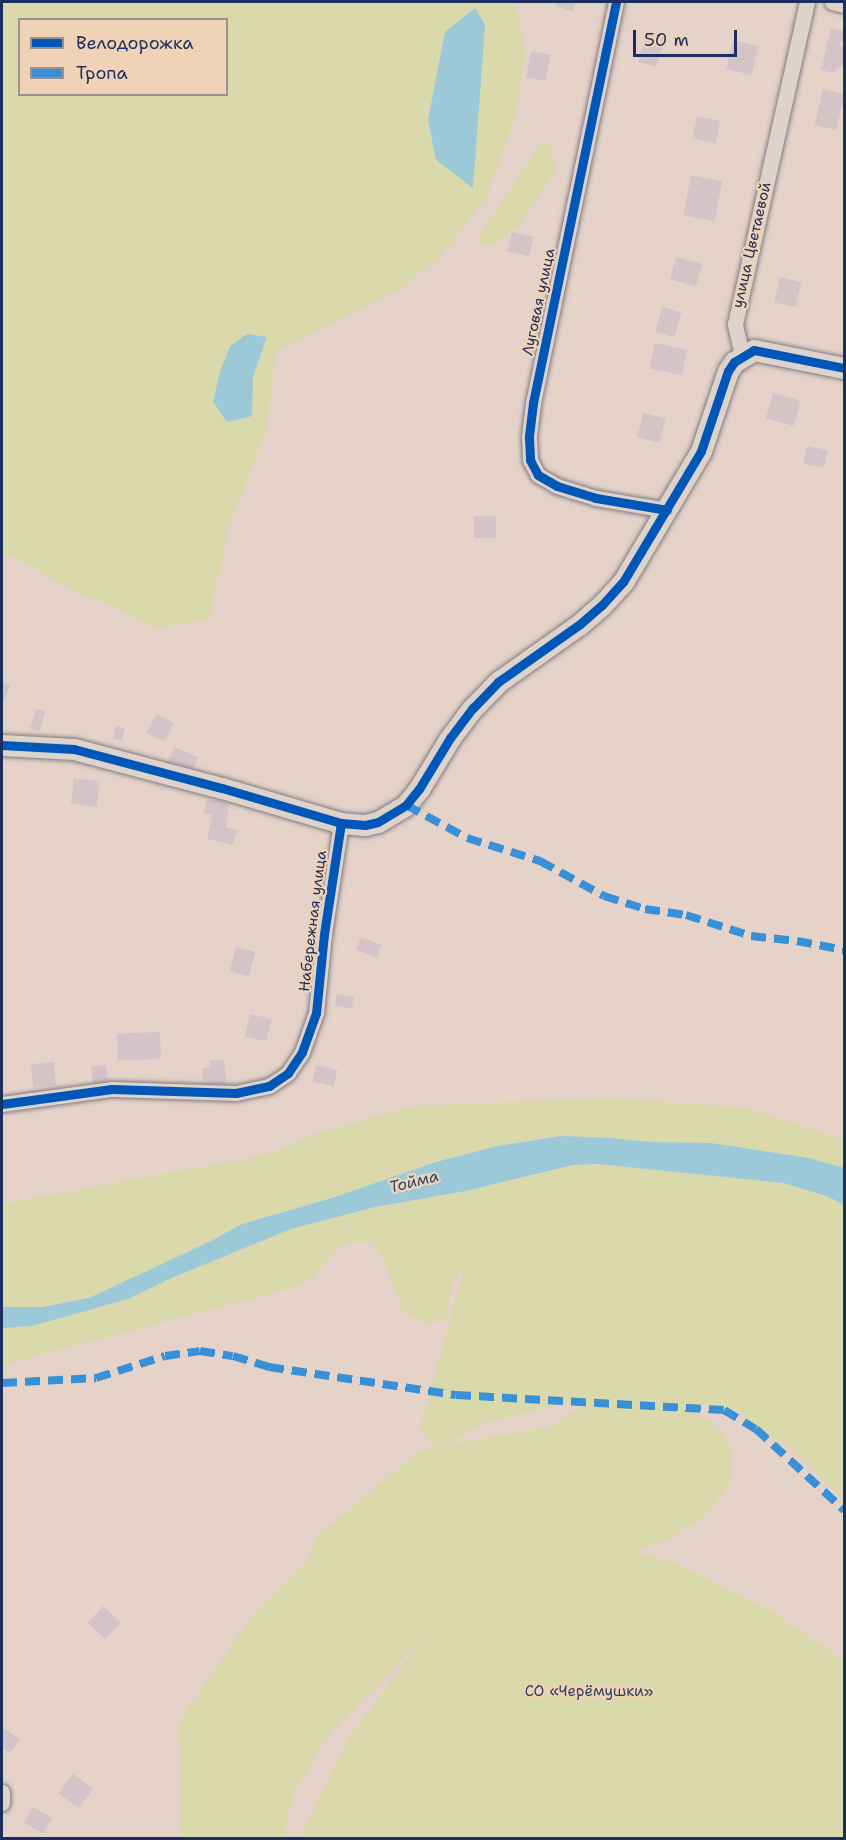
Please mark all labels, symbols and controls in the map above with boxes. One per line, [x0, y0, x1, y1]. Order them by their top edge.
legend [18, 18, 228, 96]
scale bar [636, 18, 740, 56]
text: 50 m [644, 28, 689, 52]
text: Велодорожка [76, 31, 194, 55]
text: Тропа [76, 61, 128, 85]
street label: улица Цветаевой [729, 180, 775, 310]
street label: Луговая улица [519, 247, 559, 357]
street label: Набережная улица [295, 849, 331, 993]
water label: Тойма [387, 1167, 441, 1197]
park label: СО «Черёмушки» [525, 1683, 653, 1701]

